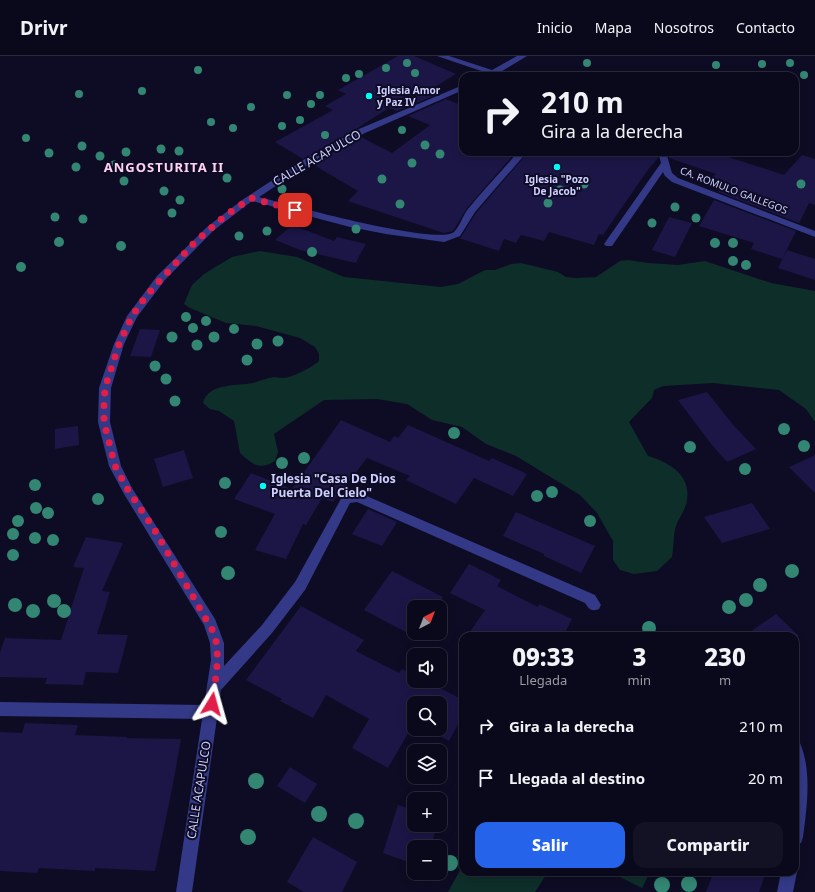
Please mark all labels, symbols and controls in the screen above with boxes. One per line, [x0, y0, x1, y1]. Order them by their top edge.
text: Drivr [20, 15, 67, 41]
text: Inicio [537, 18, 573, 37]
text: Mapa [595, 18, 632, 37]
text: Nosotros [654, 18, 714, 37]
text: Contacto [736, 18, 795, 37]
place label: Iglesia Amor y Paz IV [377, 83, 441, 109]
text: 210 m [541, 83, 624, 121]
icon: right [475, 88, 527, 140]
marker: Iglesia Amor y Paz IV [364, 91, 374, 101]
text: Gira a la derecha [541, 119, 683, 143]
street label: CALLE ACAPULCO [270, 125, 364, 190]
district label: ANGOSTURITA II [104, 158, 224, 176]
marker: Iglesia "Pozo De Jacob" [552, 162, 562, 172]
street label: CA. ROMULO GALLEGOS [678, 163, 790, 217]
place label: Iglesia "Pozo De Jacob" [525, 172, 589, 198]
pin [278, 193, 312, 227]
icon: arrive [284, 199, 306, 221]
place label: Iglesia "Casa De Dios Puerta Del Cielo" [271, 470, 396, 501]
marker: Iglesia "Casa De Dios Puerta Del Cielo" [258, 481, 268, 491]
north arrow [407, 600, 447, 640]
map controls [407, 600, 447, 880]
text: 09:33 [512, 640, 574, 673]
text: 3 [632, 640, 646, 673]
text: 230 [704, 640, 746, 673]
button: sound [407, 648, 447, 688]
text: Llegada [519, 671, 567, 689]
text: min [628, 671, 651, 689]
text: m [719, 671, 731, 689]
position arrow [191, 683, 233, 725]
button: search [407, 696, 447, 736]
icon: right [475, 715, 497, 737]
text: Gira a la derecha [509, 716, 634, 736]
text: 210 m [739, 716, 783, 736]
street label: CALLE ACAPULCO [182, 740, 215, 840]
button: layers [407, 744, 447, 784]
icon: arrive [475, 767, 497, 789]
text: Llegada al destino [509, 768, 645, 788]
text: 20 m [748, 768, 783, 788]
button: + [407, 792, 447, 832]
button: Salir [475, 822, 625, 868]
button: Compartir [633, 822, 783, 868]
button: − [407, 840, 447, 880]

